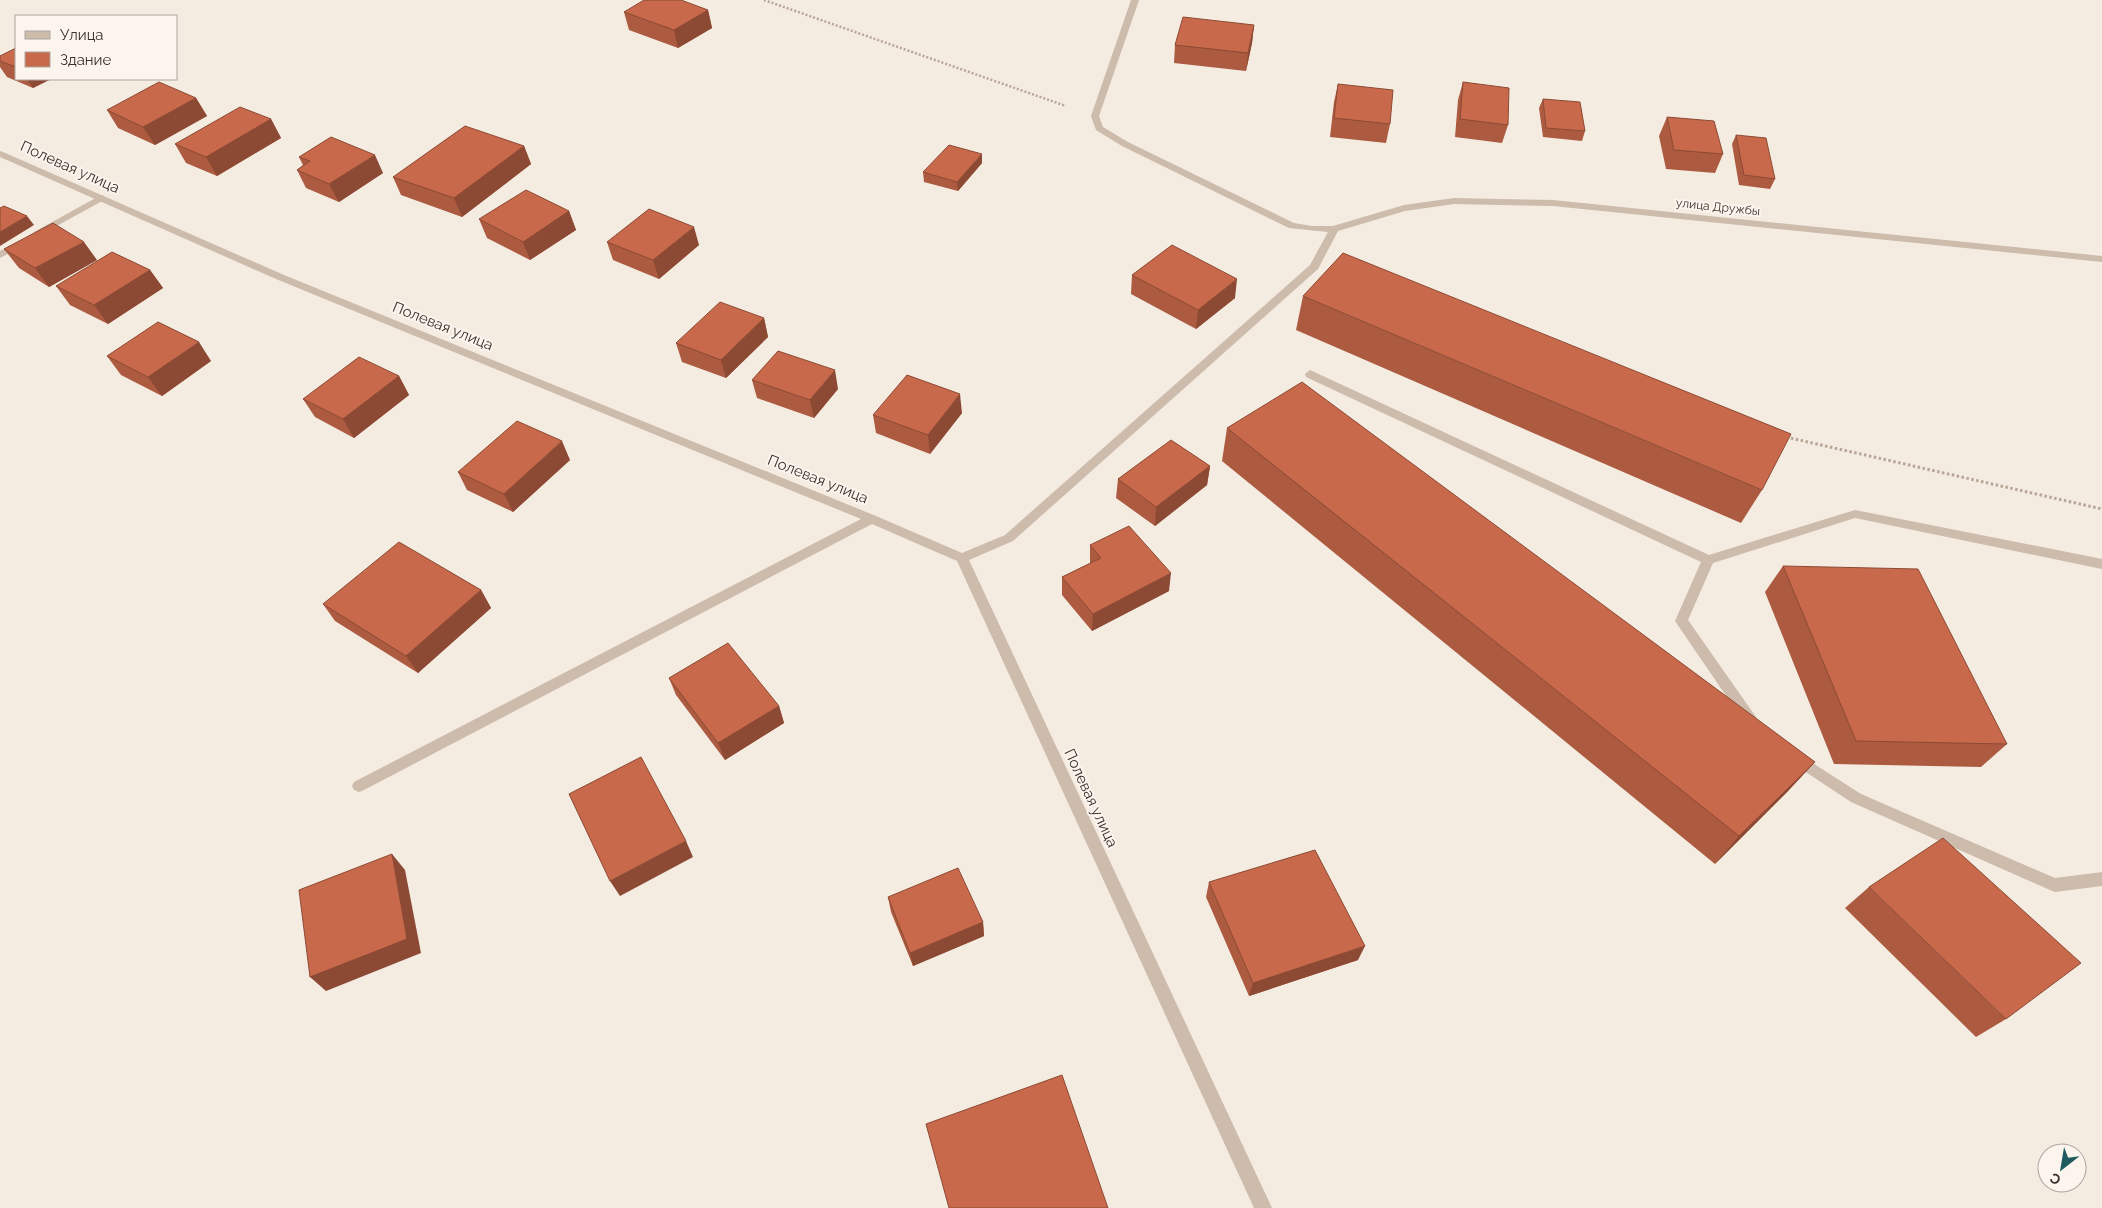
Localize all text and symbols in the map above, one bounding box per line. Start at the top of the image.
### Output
legend [15,15,178,80]
text: Улица [60,26,104,44]
text: Здание [60,51,112,69]
street label: Полевая улица [18,137,122,197]
street label: улица Дружбы [1675,196,1761,218]
street label: Полевая улица [390,298,496,354]
street label: Полевая улица [765,451,871,507]
street label: Полевая улица [1060,746,1122,850]
north arrow [2037,1143,2087,1193]
text: С [2047,1170,2064,1188]

